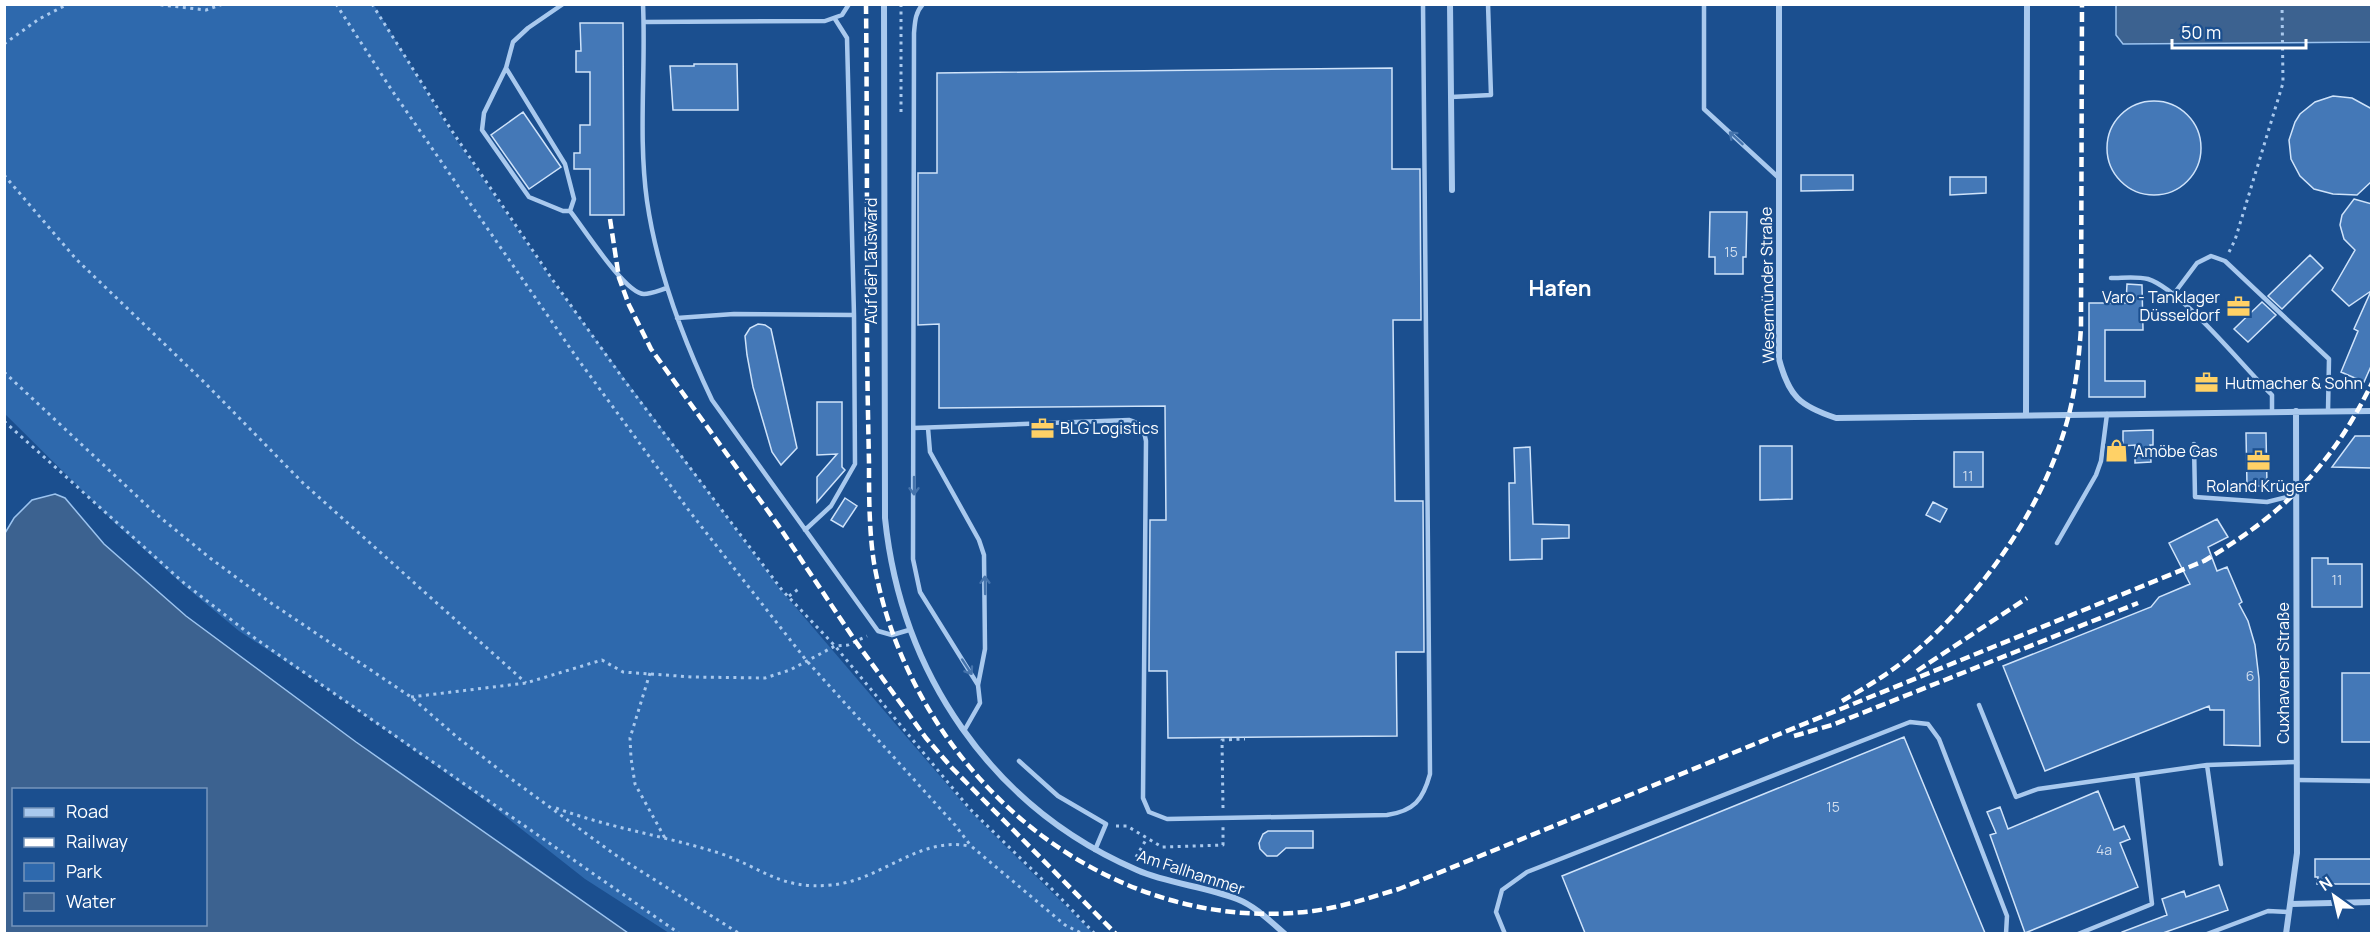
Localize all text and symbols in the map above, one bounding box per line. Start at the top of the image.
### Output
scale bar [2172,12,2306,50]
text: 50 m [2181,20,2221,44]
one-way arrow [1729,131,1744,145]
street label: Auf der Lausward [860,198,882,324]
street label: Wesermünder Straße [1755,206,1779,364]
house number: 15 [1724,242,1738,261]
district label: Hafen [1528,273,1592,303]
place label: Varo - Tanklager Düsseldorf [2102,286,2220,326]
office icon: Varo - Tanklager Düsseldorf [2225,293,2251,319]
office icon: Hutmacher & Sohn [2194,370,2220,396]
place label: Hutmacher & Sohn [2225,372,2363,394]
office icon: BLG Logistics [1029,415,1055,441]
place label: BLG Logistics [1060,417,1159,439]
shop icon: Amöbe Gas [2103,438,2129,464]
place label: Amöbe Gas [2134,440,2218,462]
office icon: Roland Krüger [2245,448,2271,474]
house number: 11 [1963,466,1973,485]
place label: Roland Krüger [2206,475,2310,497]
one-way arrow [908,476,919,496]
house number: 11 [2332,570,2342,589]
one-way arrow [979,575,991,595]
street label: Cuxhavener Straße [2272,602,2294,744]
one-way arrow [962,658,974,675]
house number: 6 [2246,666,2254,685]
legend [12,788,207,926]
house number: 15 [1826,797,1840,816]
text: Road [66,799,109,823]
text: Railway [66,829,128,853]
house number: 4a [2096,840,2112,859]
street label: Am Fallhammer [1135,844,1248,900]
text: Park [66,859,103,883]
north arrow [2304,866,2364,926]
text: N [2315,871,2337,896]
text: Water [66,889,116,913]

